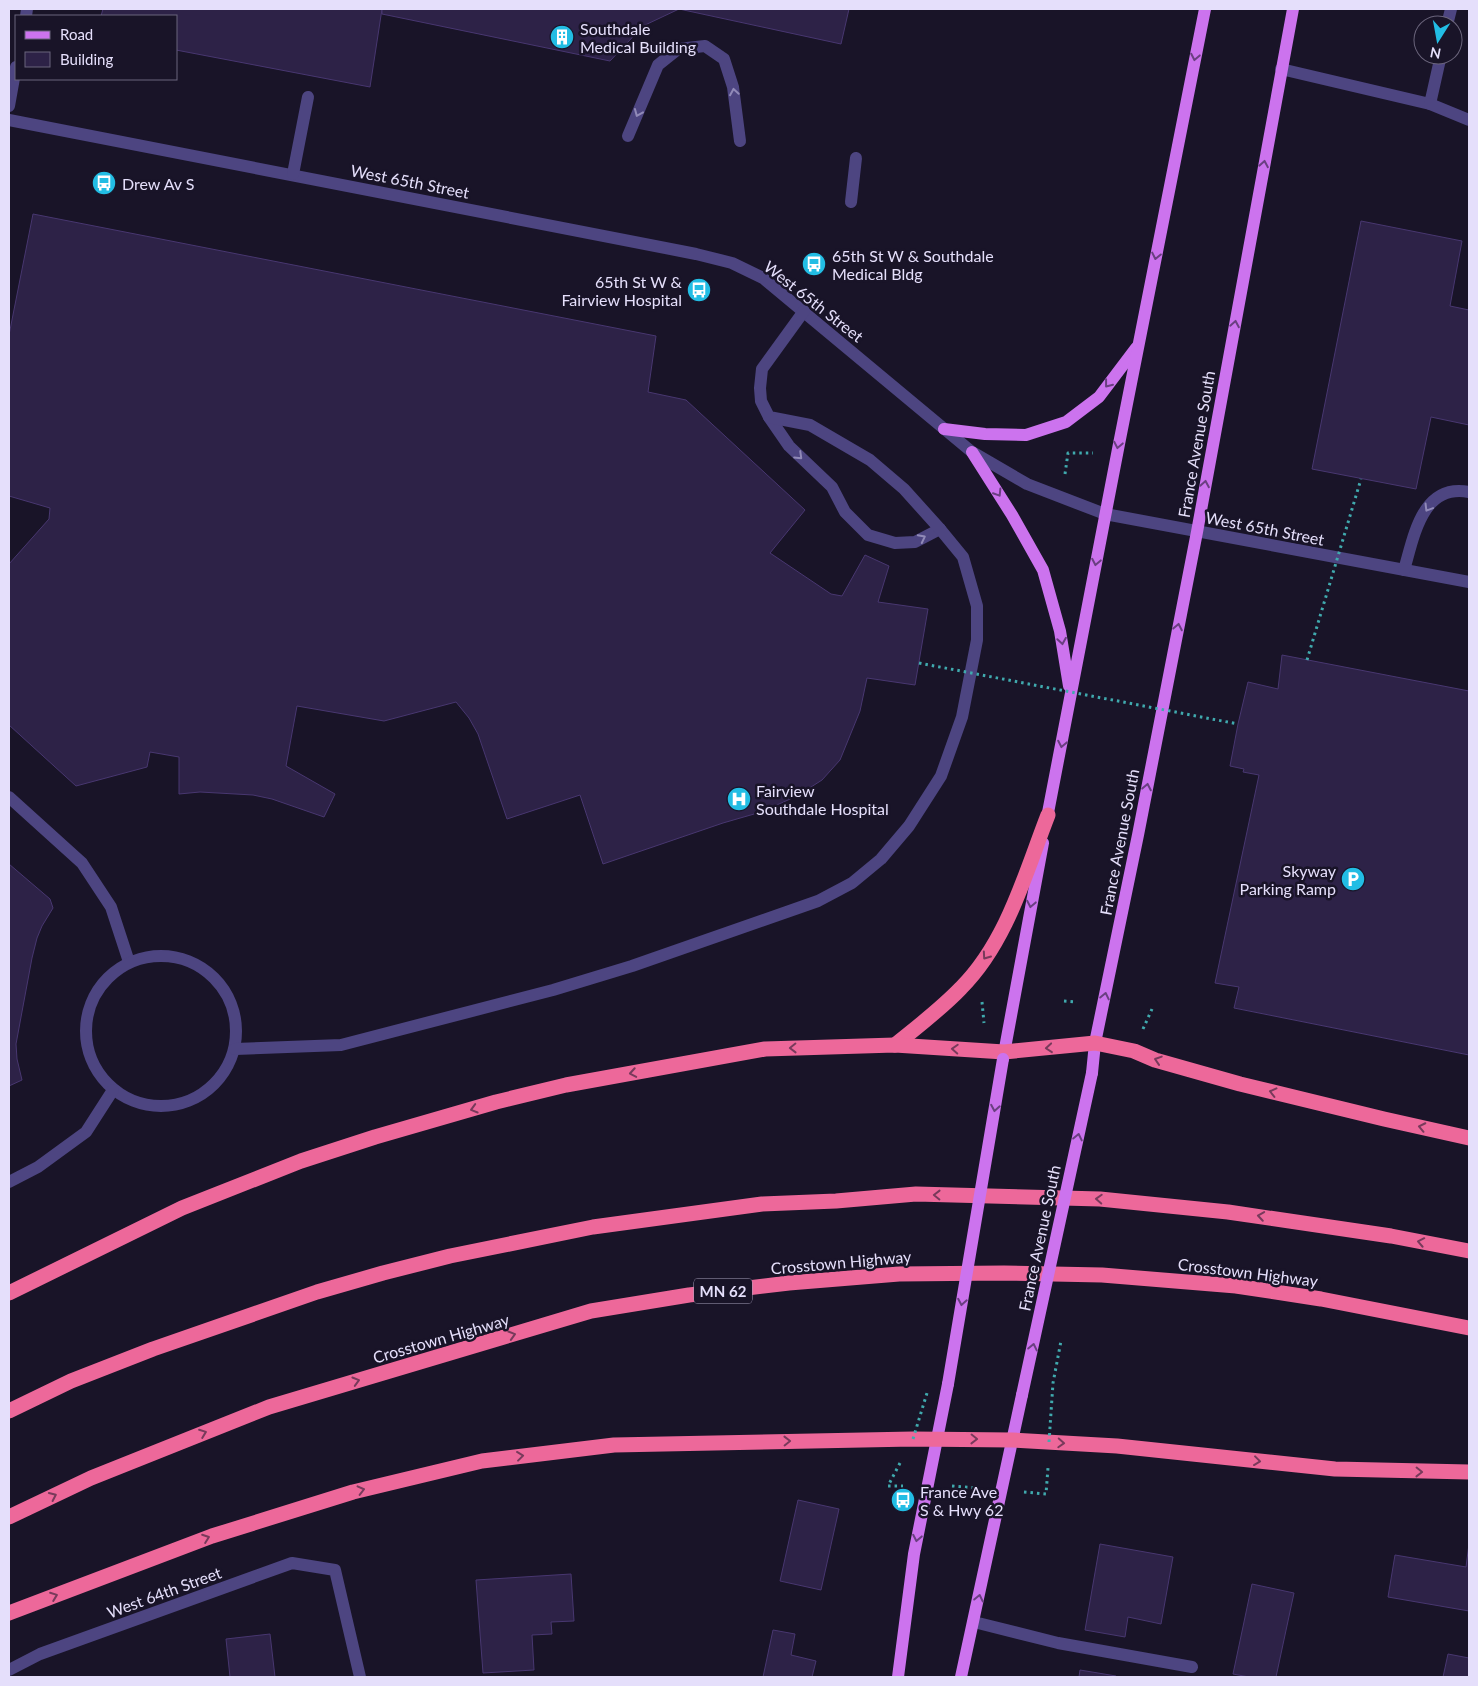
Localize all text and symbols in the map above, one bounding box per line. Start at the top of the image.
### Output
legend [15,15,178,80]
north arrow [1413,15,1463,65]
place label: Southdale Medical Building [580,19,696,56]
building icon: Southdale Medical Building [549,24,575,50]
text: Road [60,25,93,43]
text: N [1429,44,1442,63]
text: Building [60,50,113,68]
one-way arrow [1191,52,1201,61]
one-way arrow [729,88,739,97]
one-way arrow [633,108,644,117]
one-way arrow [1258,159,1268,168]
street label: West 65th Street [349,160,471,202]
bus stop icon: Drew Av S [91,170,117,196]
place label: Drew Av S [122,174,195,193]
place label: 65th St W & Southdale Medical Bldg [832,246,994,283]
bus stop icon: 65th St W & Southdale Medical Bldg [801,251,827,277]
one-way arrow [1152,252,1162,261]
street label: West 65th Street [761,256,867,346]
place label: 65th St W & Fairview Hospital [561,272,683,309]
bus stop icon: 65th St W & Fairview Hospital [686,277,712,303]
one-way arrow [1229,319,1239,328]
street label: France Avenue South [1174,369,1218,519]
one-way arrow [1105,379,1114,388]
one-way arrow [1114,441,1124,450]
one-way arrow [794,450,803,459]
one-way arrow [1200,479,1210,488]
one-way arrow [992,487,1001,497]
one-way arrow [1424,503,1434,512]
street label: West 65th Street [1204,507,1326,549]
one-way arrow [917,534,926,544]
one-way arrow [1091,557,1102,566]
one-way arrow [1172,623,1183,632]
one-way arrow [1056,636,1066,645]
one-way arrow [1057,740,1067,748]
street label: France Avenue South [1095,767,1143,917]
place label: Fairview Southdale Hospital [756,781,889,818]
one-way arrow [1141,782,1152,791]
hospital icon: Fairview Southdale Hospital [726,786,752,812]
place label: Skyway Parking Ramp [1240,861,1337,898]
parking icon: Skyway Parking Ramp [1340,866,1366,892]
one-way arrow [1027,899,1037,908]
one-way arrow [983,950,992,960]
one-way arrow [1099,991,1109,1000]
one-way arrow [1045,1042,1053,1053]
one-way arrow [789,1043,796,1053]
one-way arrow [951,1043,959,1054]
one-way arrow [1154,1056,1162,1066]
one-way arrow [628,1067,637,1078]
one-way arrow [1269,1087,1278,1098]
one-way arrow [471,1103,479,1113]
one-way arrow [991,1103,1001,1112]
one-way arrow [1417,1122,1426,1133]
one-way arrow [1072,1133,1083,1142]
street label: France Avenue South [1014,1163,1064,1313]
one-way arrow [933,1190,940,1200]
one-way arrow [1095,1194,1103,1205]
one-way arrow [1257,1212,1265,1222]
one-way arrow [1417,1237,1426,1247]
street label: Crosstown Highway [770,1246,913,1278]
street label: Crosstown Highway [1177,1254,1320,1290]
road number: MN 62 [694,1278,752,1304]
one-way arrow [957,1298,967,1307]
street label: Crosstown Highway [371,1309,512,1367]
one-way arrow [508,1331,516,1341]
one-way arrow [1027,1343,1037,1352]
one-way arrow [352,1376,361,1387]
one-way arrow [198,1429,207,1439]
one-way arrow [970,1434,978,1444]
one-way arrow [783,1436,791,1446]
one-way arrow [1057,1437,1065,1448]
one-way arrow [517,1451,525,1462]
one-way arrow [1252,1455,1261,1465]
one-way arrow [1415,1466,1423,1477]
place label: France Ave S & Hwy 62 [920,1482,1003,1519]
one-way arrow [357,1485,366,1496]
bus stop icon: France Ave S & Hwy 62 [890,1487,916,1513]
one-way arrow [48,1491,57,1502]
one-way arrow [912,1533,922,1542]
one-way arrow [202,1534,210,1544]
street label: West 64th Street [104,1562,224,1622]
one-way arrow [50,1592,58,1602]
one-way arrow [973,1593,984,1602]

